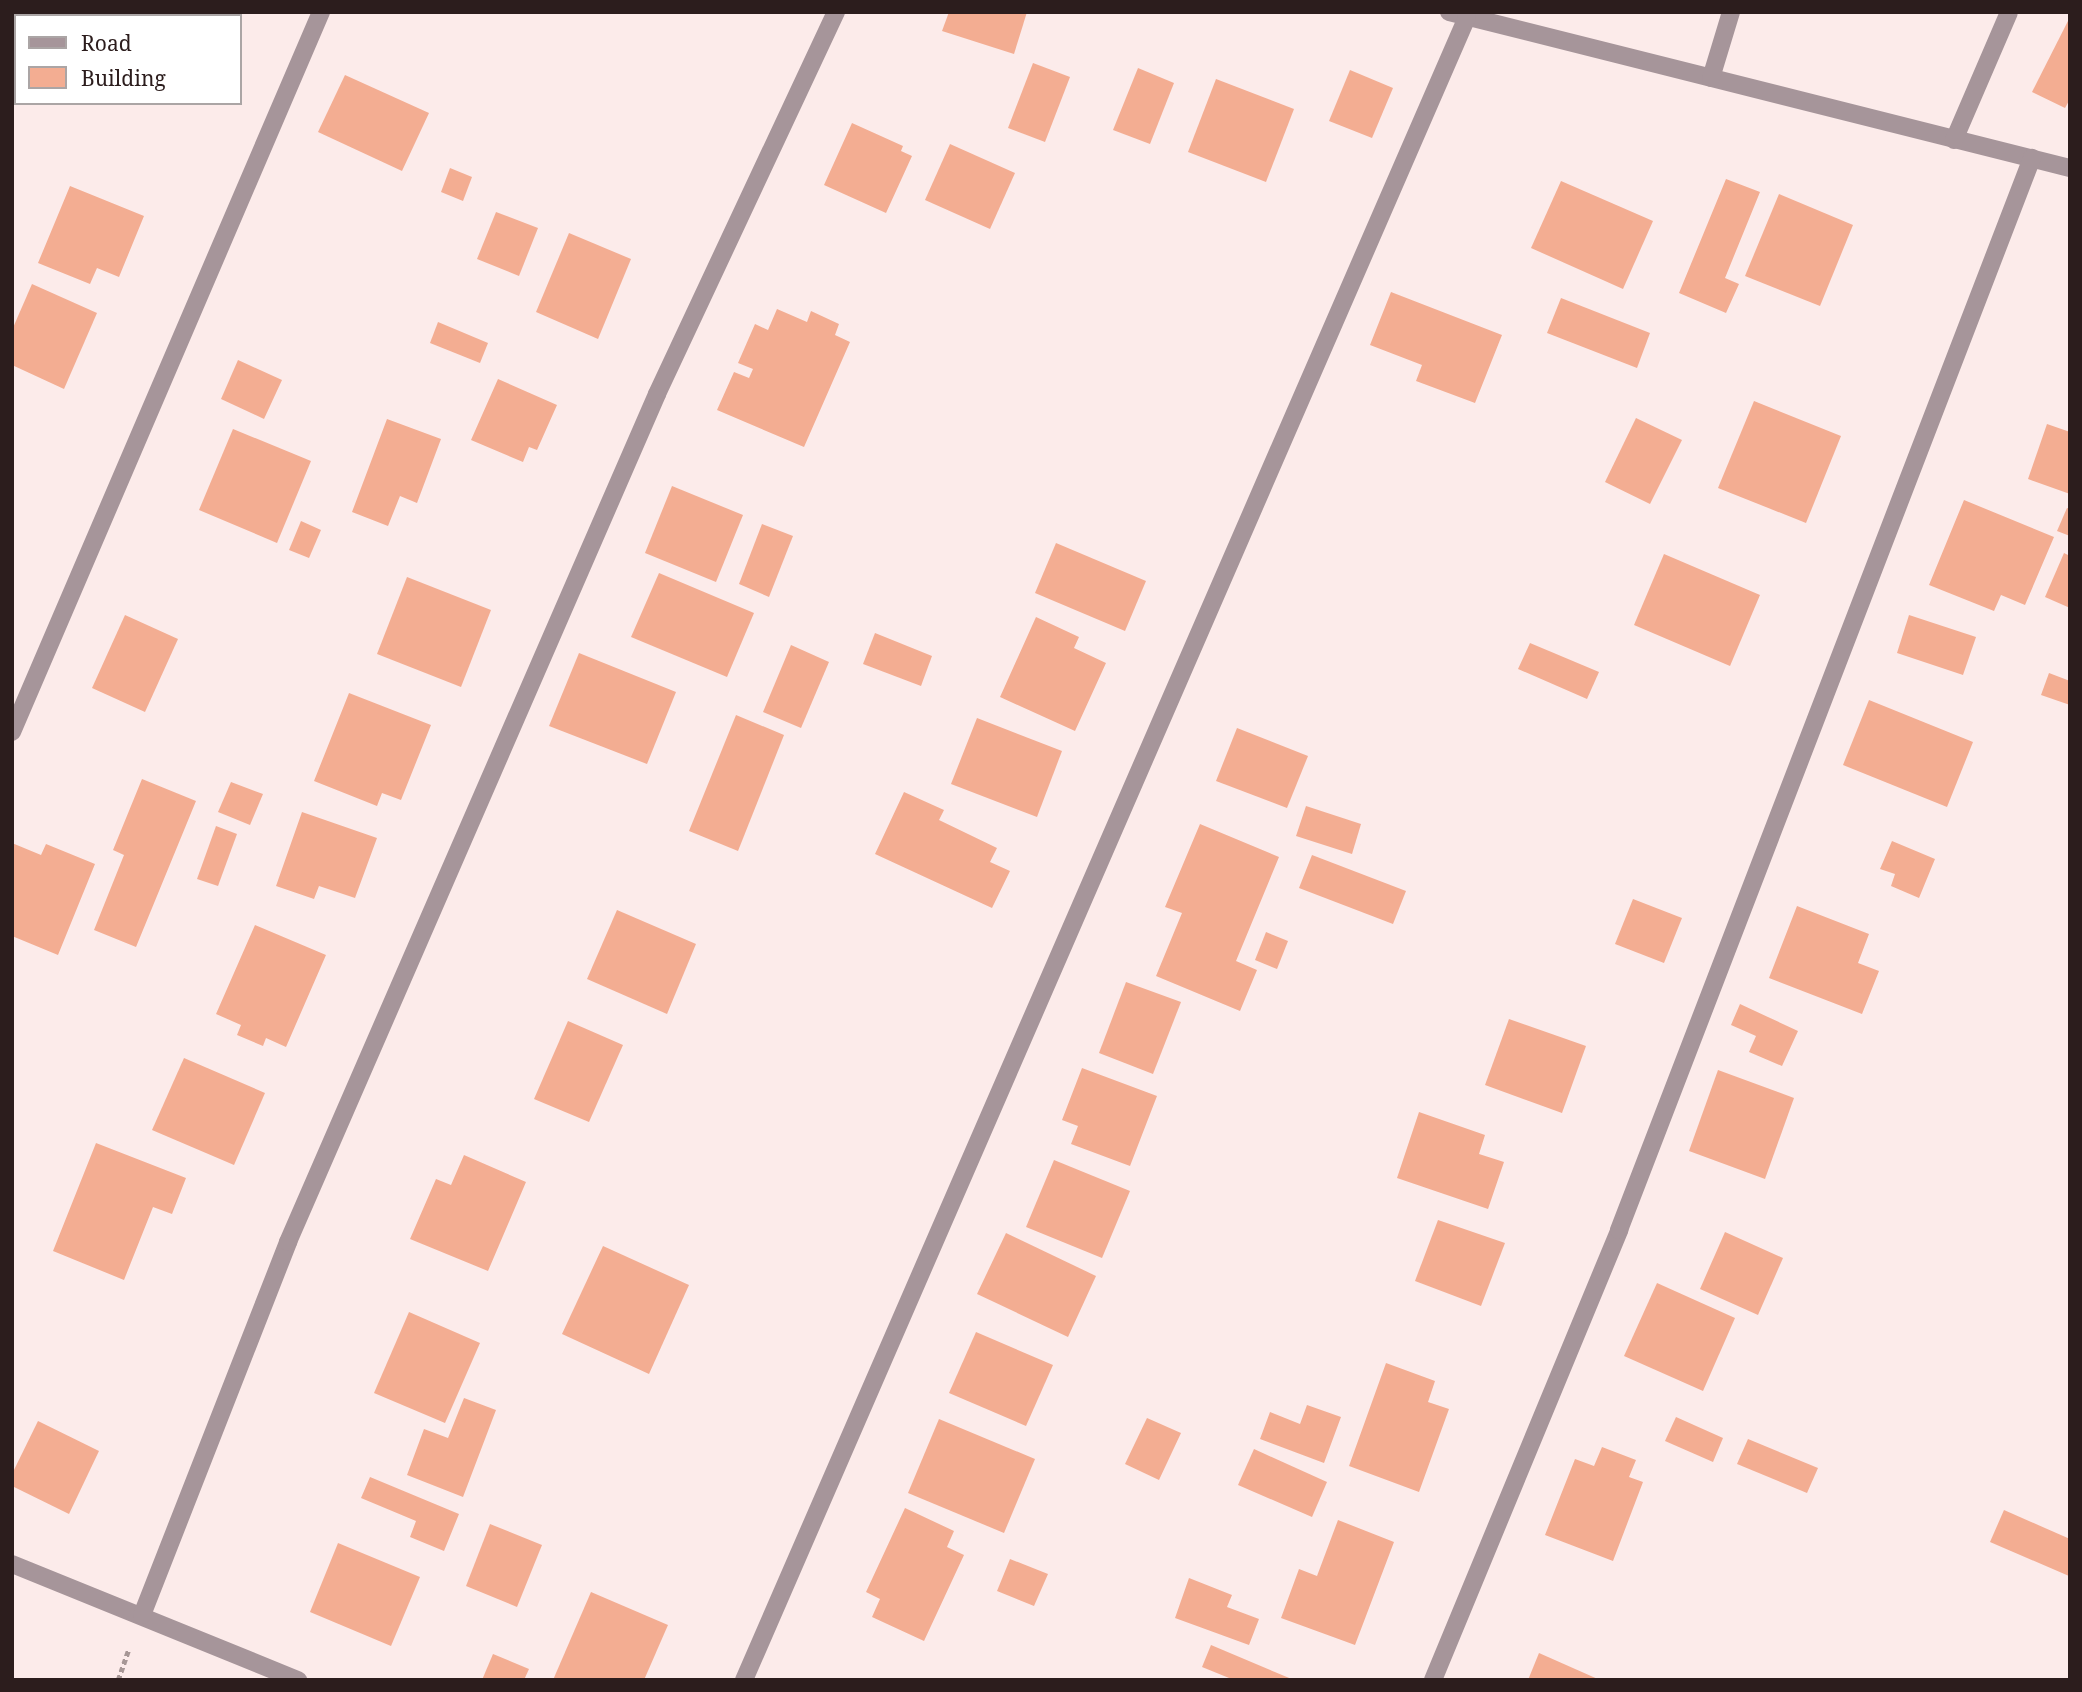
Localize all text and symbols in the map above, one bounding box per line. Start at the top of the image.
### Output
legend [14,14,242,105]
text: Road [81,29,132,57]
text: Building [81,64,166,92]

